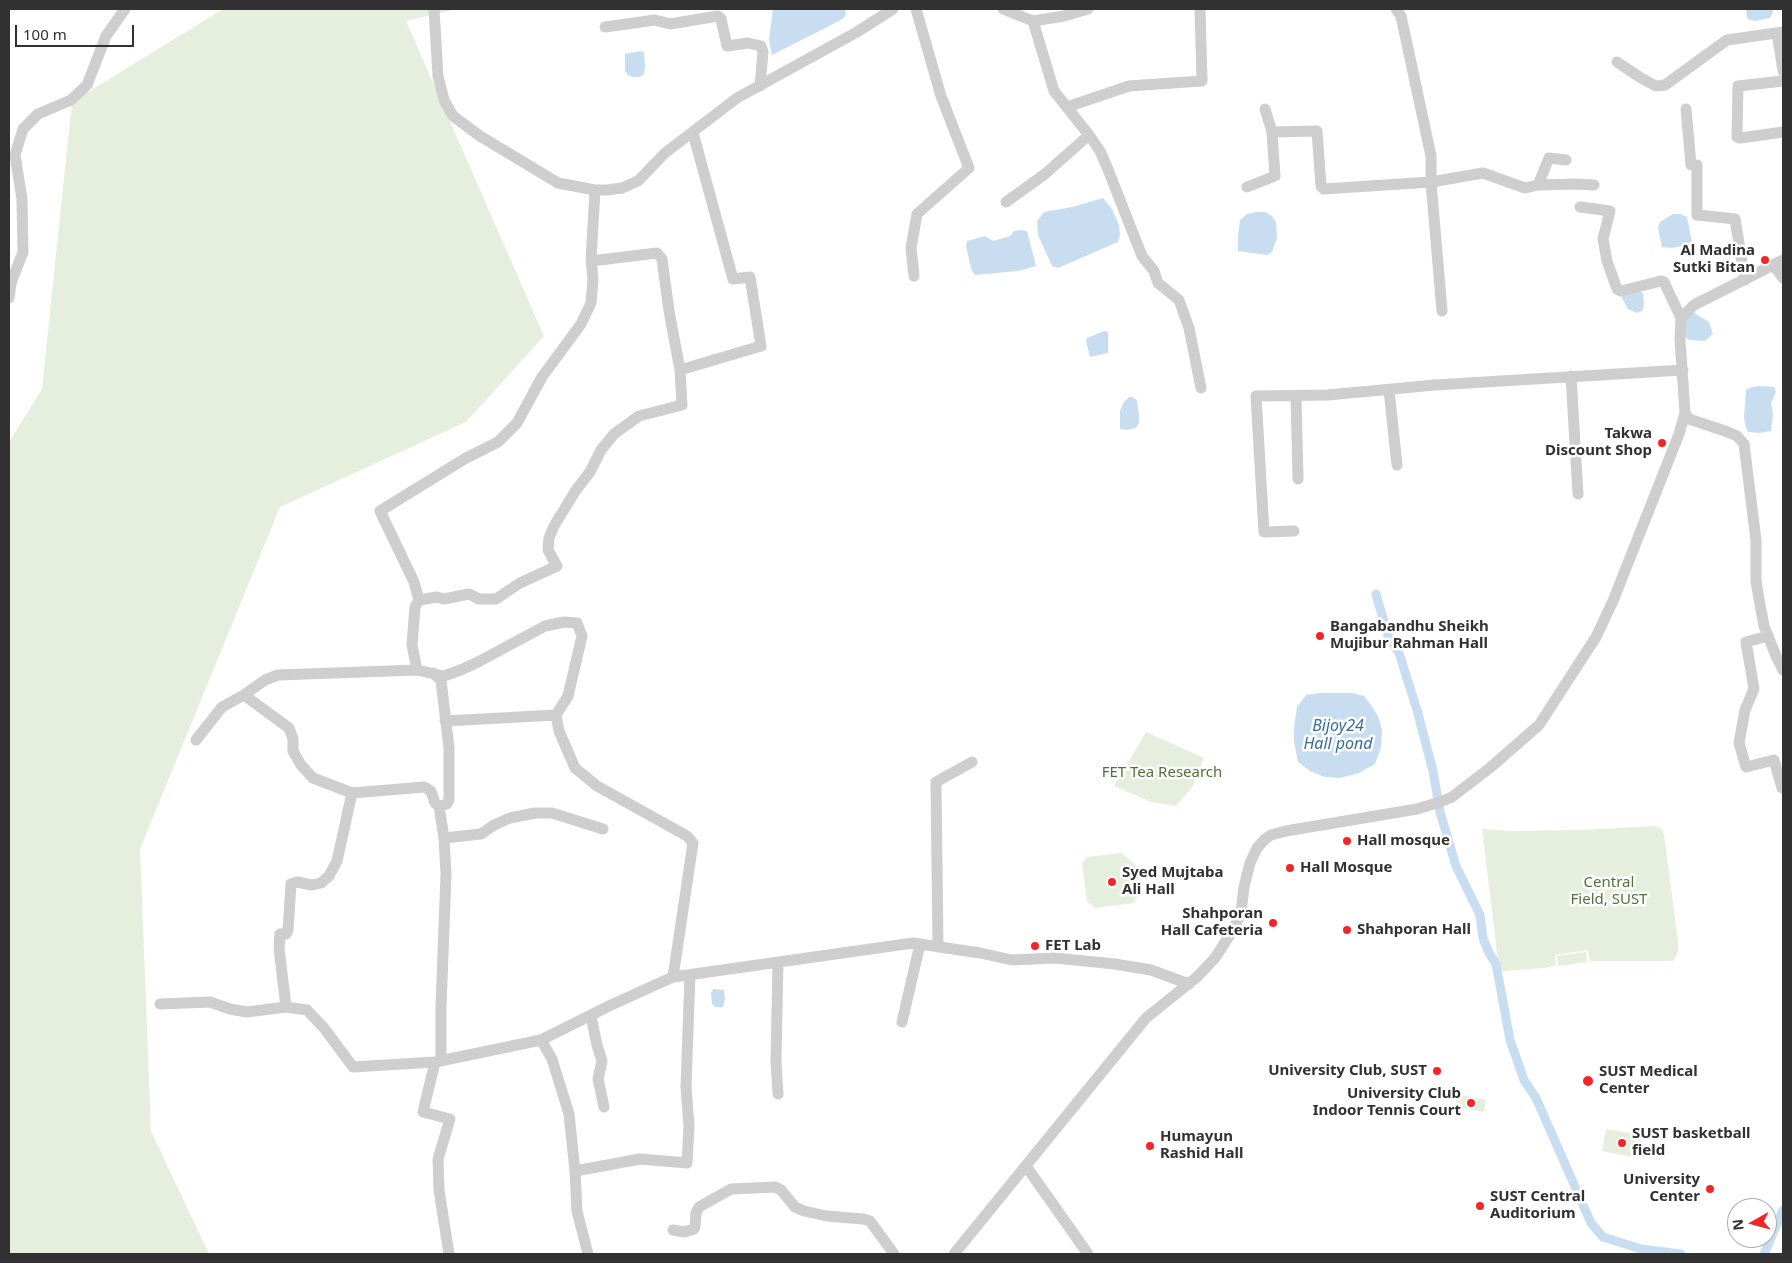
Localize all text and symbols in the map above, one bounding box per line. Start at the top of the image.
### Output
scale bar [18,15,136,47]
text: 100 m [23,24,67,44]
place label: Al Madina Sutki Bitan [1673,242,1755,277]
marker: Al Madina Sutki Bitan [1759,254,1771,266]
place label: Takwa Discount Shop [1545,425,1652,460]
marker: Takwa Discount Shop [1656,437,1668,449]
place label: Bangabandhu Sheikh Mujibur Rahman Hall [1330,618,1489,653]
marker: Bangabandhu Sheikh Mujibur Rahman Hall [1314,630,1326,642]
water label: Bijoy24 Hall pond [1303,716,1373,754]
park label: FET Tea Research [1102,764,1222,782]
place label: Hall mosque [1357,832,1450,850]
marker: Hall mosque [1341,835,1353,847]
place label: Hall Mosque [1300,859,1393,877]
marker: Hall Mosque [1284,862,1296,874]
place label: Syed Mujtaba Ali Hall [1122,864,1223,899]
park label: Central Field, SUST [1571,874,1647,909]
marker: Syed Mujtaba Ali Hall [1106,876,1118,888]
place label: Shahporan Hall Cafeteria [1161,905,1263,940]
marker: Shahporan Hall Cafeteria [1267,917,1279,929]
place label: Shahporan Hall [1357,921,1471,939]
marker: Shahporan Hall [1341,924,1353,936]
place label: FET Lab [1045,937,1101,955]
marker: FET Lab [1029,940,1041,952]
place label: University Club, SUST [1268,1062,1427,1080]
place label: SUST Medical Center [1599,1063,1698,1098]
marker: University Club, SUST [1431,1065,1443,1077]
marker: SUST Medical Center [1581,1074,1595,1088]
place label: University Club Indoor Tennis Court [1313,1085,1461,1120]
marker: University Club Indoor Tennis Court [1465,1097,1477,1109]
place label: SUST basketball field [1632,1125,1751,1160]
place label: Humayun Rashid Hall [1160,1128,1243,1163]
marker: SUST basketball field [1616,1137,1628,1149]
marker: Humayun Rashid Hall [1144,1140,1156,1152]
place label: University Center [1623,1171,1700,1206]
marker: University Center [1704,1183,1716,1195]
place label: SUST Central Auditorium [1490,1188,1585,1223]
north arrow [1727,1198,1777,1248]
marker: SUST Central Auditorium [1474,1200,1486,1212]
text: N [1727,1218,1748,1232]

